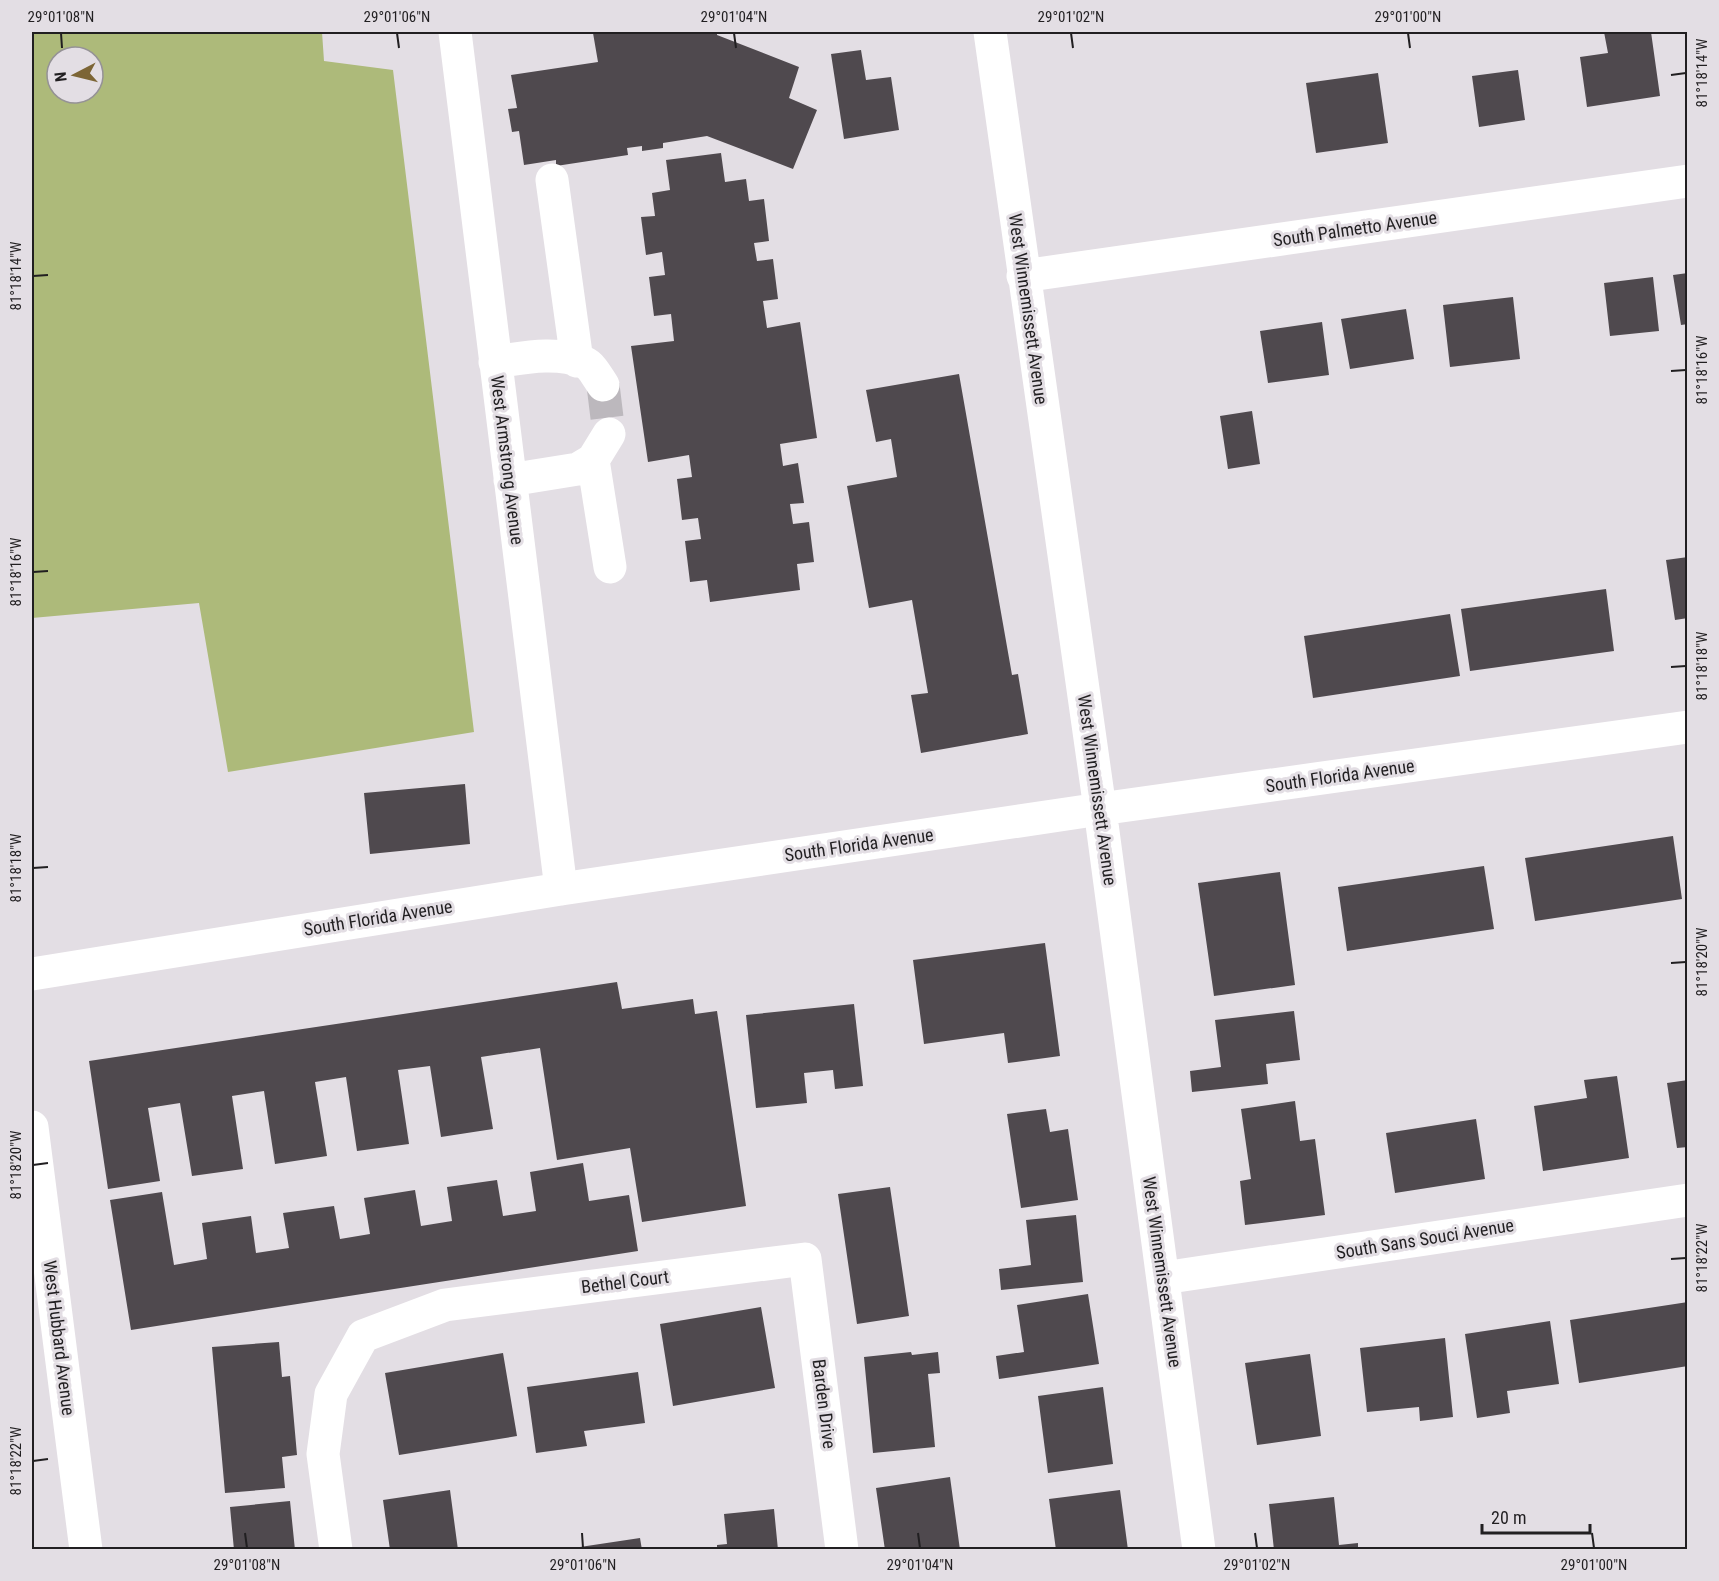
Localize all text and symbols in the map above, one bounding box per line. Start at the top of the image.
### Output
text: 29°01'08"N [28,8,94,26]
text: 29°01'06"N [364,8,430,26]
text: 29°01'04"N [701,8,767,26]
text: 29°01'02"N [1038,8,1104,26]
text: 29°01'00"N [1375,8,1441,26]
text: 81°18'14"W [1693,38,1711,107]
north arrow [45,45,105,105]
text: N [51,71,71,83]
street label: South Palmetto Avenue [1272,207,1438,250]
street label: West Winnemissett Avenue [1005,212,1052,406]
text: 81°18'14"W [7,241,25,310]
text: 81°18'16"W [1693,335,1711,404]
street label: West Armstrong Avenue [487,374,528,546]
text: 81°18'16"W [7,537,25,606]
text: 81°18'18"W [1693,631,1711,700]
street label: West Winnemissett Avenue [1074,693,1121,887]
street label: South Florida Avenue [1264,755,1416,796]
street label: South Florida Avenue [783,824,935,865]
text: 81°18'18"W [7,833,25,902]
street label: South Florida Avenue [302,895,454,940]
text: 81°18'20"W [1693,927,1711,996]
text: 81°18'20"W [7,1130,25,1199]
street label: West Winnemissett Avenue [1139,1175,1186,1369]
street label: South Sans Souci Avenue [1335,1214,1515,1263]
text: 81°18'22"W [1693,1223,1711,1292]
street label: West Hubbard Avenue [40,1259,79,1417]
street label: Bethel Court [580,1266,670,1297]
street label: Barden Drive [809,1358,840,1450]
text: 81°18'22"W [7,1426,25,1495]
scale bar [1482,1497,1590,1535]
text: 20 m [1491,1507,1526,1528]
text: 29°01'08"N [214,1556,280,1574]
text: 29°01'06"N [550,1556,616,1574]
text: 29°01'04"N [887,1556,953,1574]
text: 29°01'02"N [1224,1556,1290,1574]
text: 29°01'00"N [1561,1556,1627,1574]

